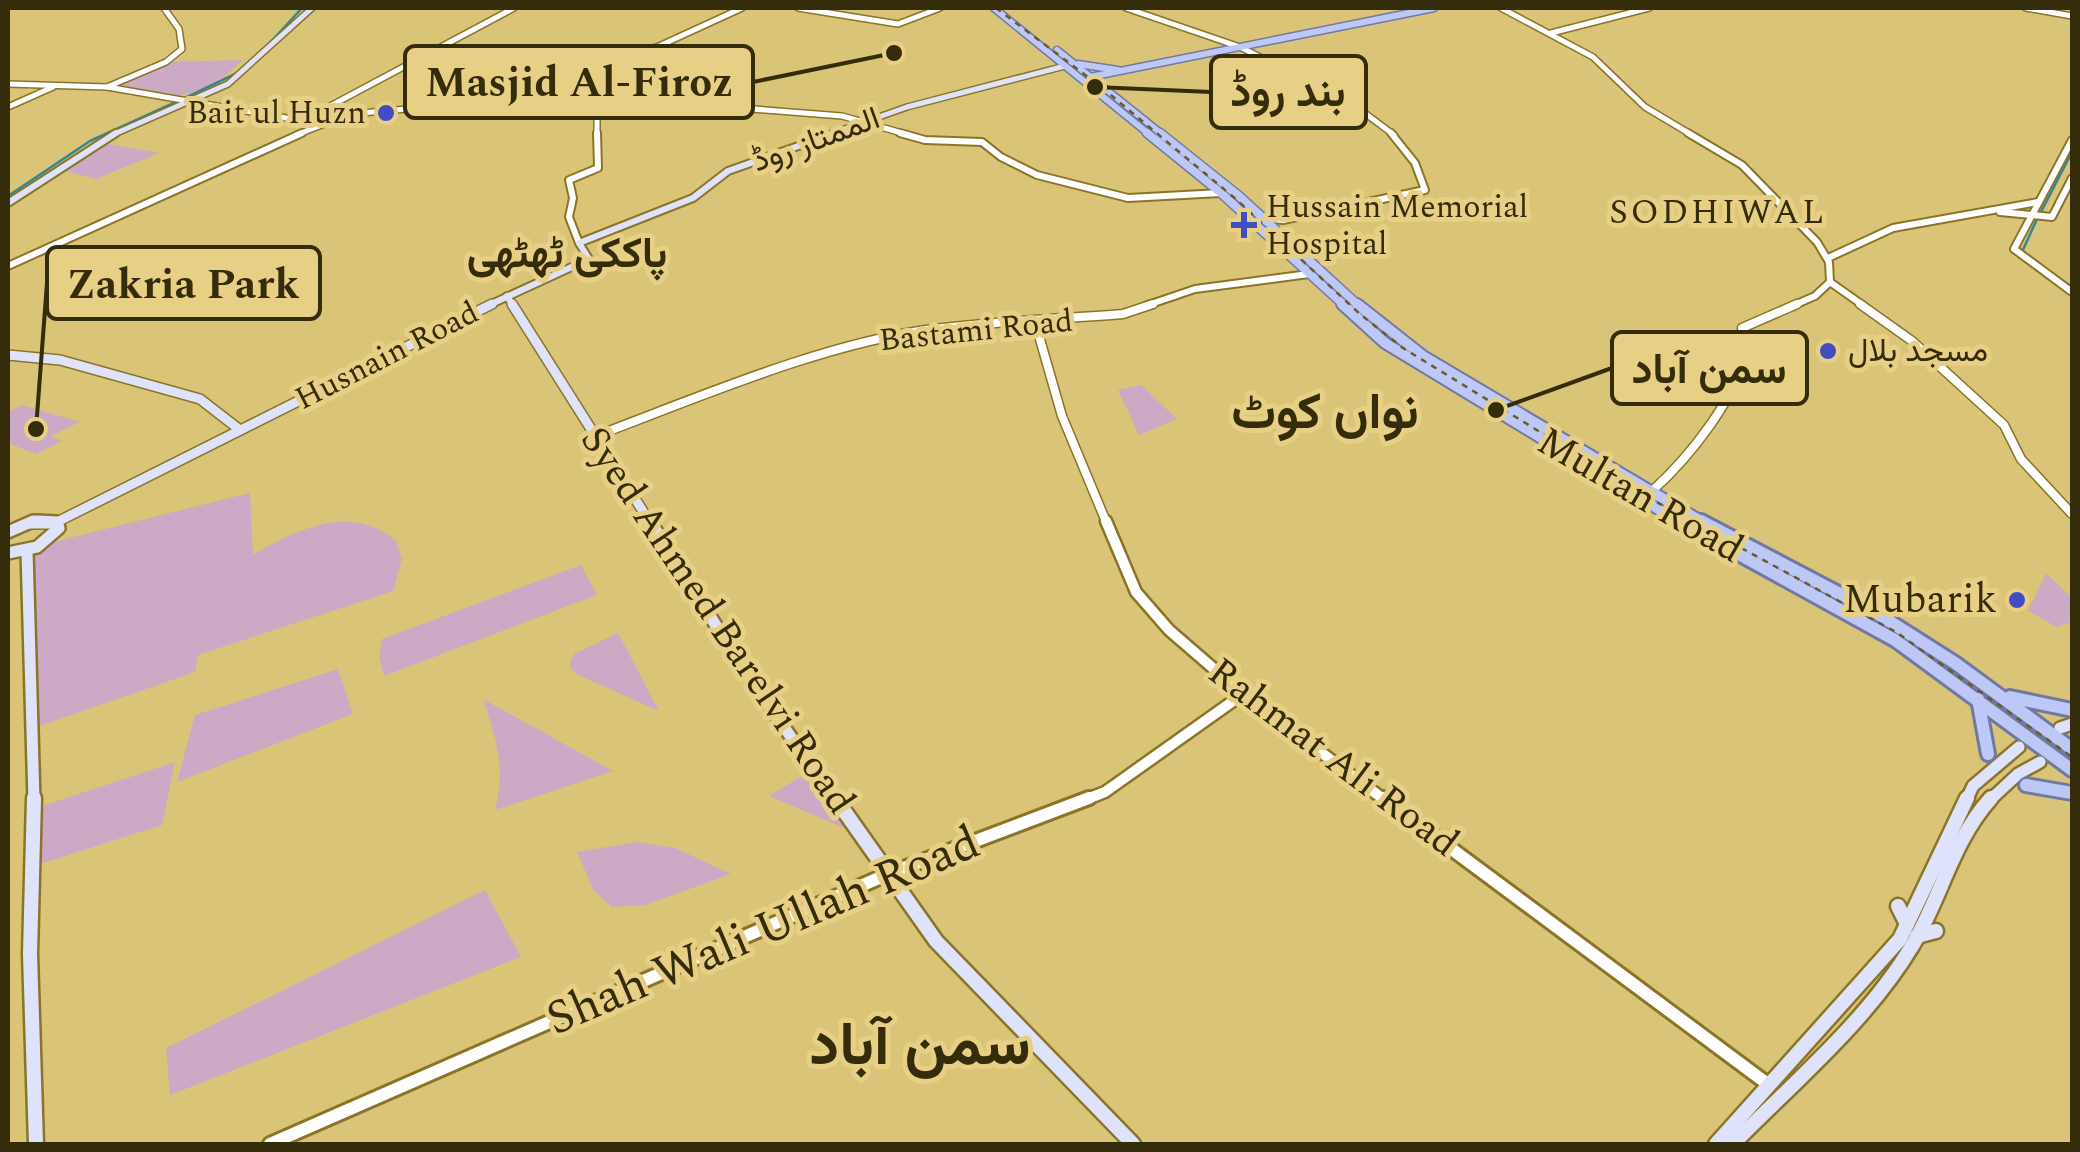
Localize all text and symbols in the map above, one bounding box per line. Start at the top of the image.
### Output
callout: Masjid Al-Firoz [405,46,753,118]
text: Masjid Al-Firoz [425,52,733,115]
callout: بند روڈ [1211,56,1366,128]
text: بند روڈ [1230,62,1346,125]
place label: Bait ul Huzn [187,89,366,138]
street label: الممتاز روڈ [745,94,887,186]
marker: Bait ul Huzn [375,102,397,124]
place label: Hussain Memorial Hospital [1266,183,1528,269]
district label: SODHIWAL [1609,186,1827,239]
marker: Hussain Memorial Hospital [1231,212,1257,238]
district label: پاککی ٹھٹھی [467,223,667,286]
callout: Zakria Park [47,247,320,319]
text: Zakria Park [66,254,300,317]
street label: Husnain Road [287,289,487,423]
street label: Bastami Road [877,296,1075,366]
place label: مسجد بلال [1848,327,1988,376]
callout: سمن آباد [1612,332,1807,404]
text: سمن آباد [1632,339,1786,402]
marker: مسجد بلال [1817,340,1839,362]
district label: نواں کوٹ [1231,375,1419,451]
street label: Multan Road [1525,412,1755,580]
street label: Syed Ahmed Barelvi Road [564,415,870,827]
place label: Mubarik [1843,570,1997,631]
marker: Mubarik [2006,589,2028,611]
street label: Rahmat Ali Road [1194,643,1472,873]
street label: Shah Wali Ullah Road [535,807,991,1055]
district label: سمن آباد [809,1000,1031,1092]

